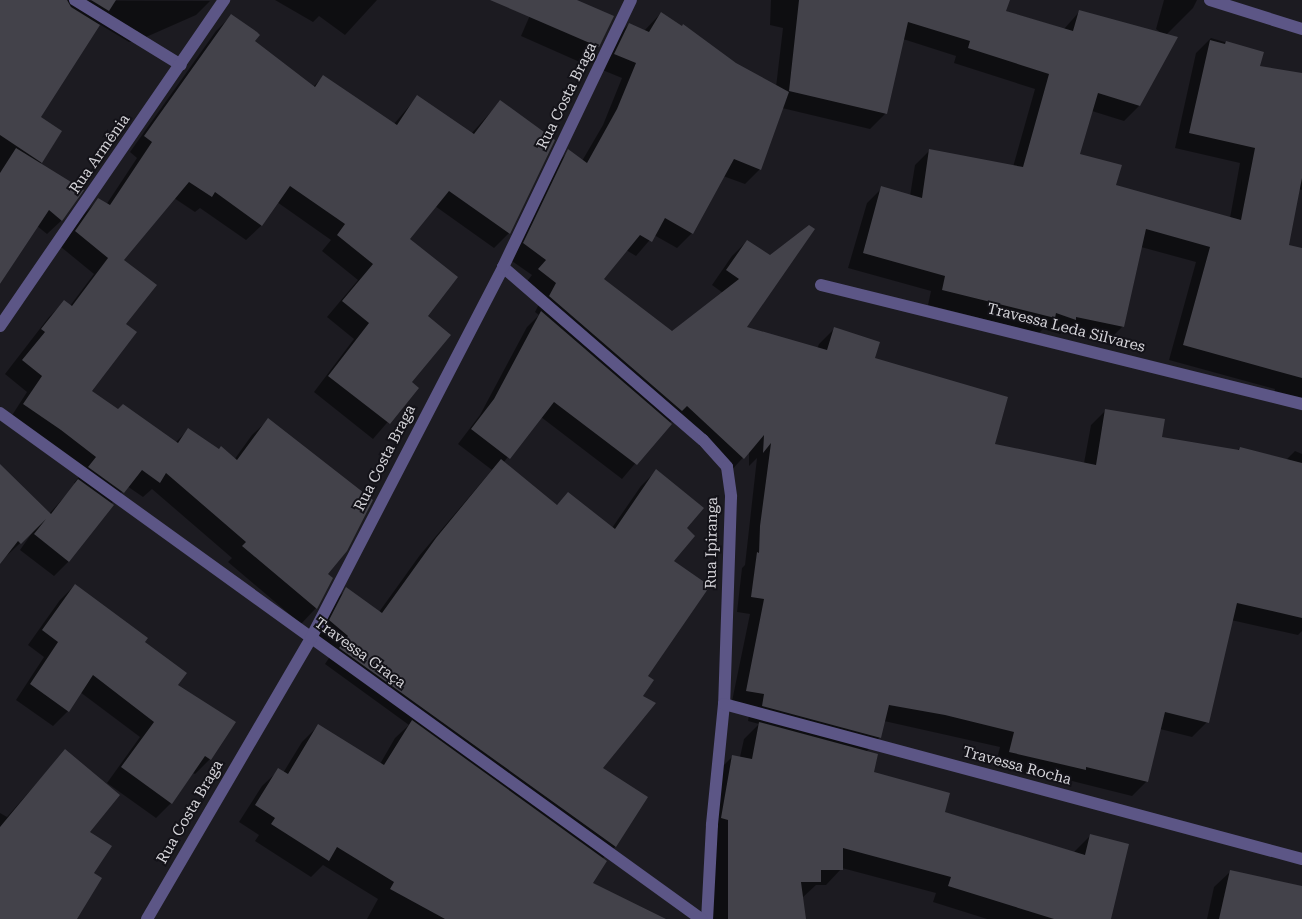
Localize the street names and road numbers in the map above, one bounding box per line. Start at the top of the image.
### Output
street label: Rua Costa Braga [533,40,601,152]
street label: Rua Armênia [66,111,134,197]
street label: Travessa Leda Silvares [985,300,1147,356]
street label: Rua Costa Braga [351,402,419,514]
street label: Rua Ipiranga [702,497,722,589]
street label: Travessa Graça [311,614,409,692]
street label: Travessa Rocha [961,743,1073,789]
street label: Rua Costa Braga [153,757,227,867]

